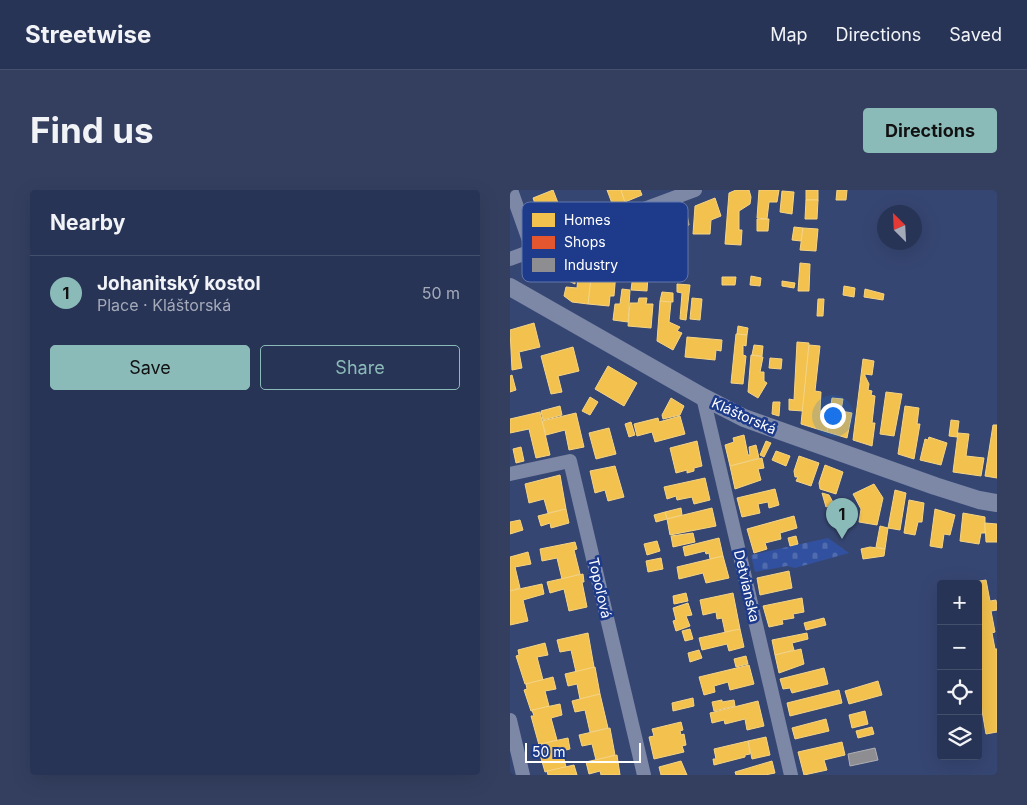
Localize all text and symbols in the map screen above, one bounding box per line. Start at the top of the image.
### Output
text: Streetwise [25,20,151,49]
text: Map [770,24,808,45]
text: Directions [836,24,921,45]
text: Saved [949,24,1002,45]
button: Directions [863,108,997,153]
text: Find us [30,109,154,151]
legend [522,202,688,282]
north arrow [877,205,922,250]
text: Nearby [50,210,125,235]
text: Homes [564,211,611,228]
text: Shops [564,233,606,250]
text: Industry [564,256,618,273]
text: Johanitský kostol [97,272,261,295]
text: 1 [63,283,69,303]
text: 50 m [422,283,460,303]
text: Place · Kláštorská [97,295,231,315]
button: Save [50,345,250,390]
button: Share [260,345,460,390]
street label: Kláštorská [709,394,779,437]
your location [820,403,846,429]
pin: 1 [826,498,858,539]
street label: Detvianska [731,548,764,624]
street label: Topoľová [585,556,616,620]
map controls [937,580,982,760]
button: + [937,580,982,625]
button: − [937,625,982,670]
button: locate [937,670,982,715]
button: layers [937,715,982,760]
scale bar [525,740,641,763]
text: 50 m [532,743,566,760]

